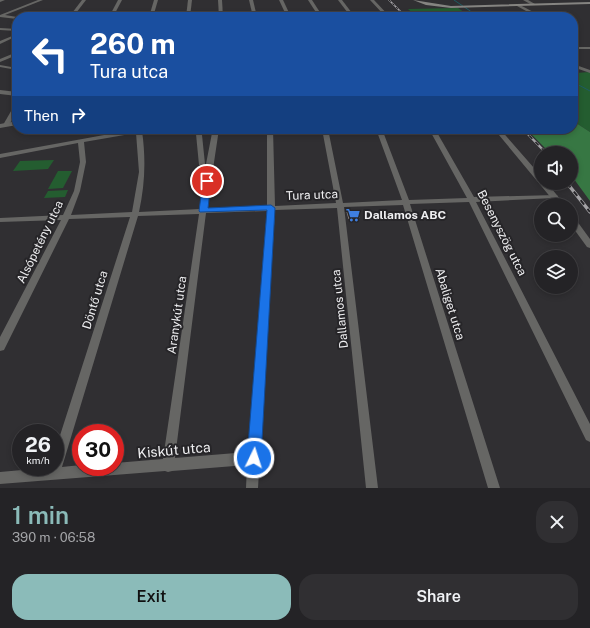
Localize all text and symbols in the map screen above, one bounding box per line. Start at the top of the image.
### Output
text: 260 m [90,27,176,60]
icon: left [24,28,76,80]
text: Tura utca [90,61,168,82]
icon: right [67,104,89,126]
text: Then [24,107,59,124]
map controls [534,146,578,294]
button: sound [534,146,578,190]
pin [190,164,224,198]
icon: arrive [196,170,218,192]
street label: Tura utca [286,187,338,203]
street label: Besenyszög utca [474,188,530,278]
street label: Alsópetény utca [14,198,66,286]
button: search [534,198,578,242]
supermarket icon: Dallamos ABC [345,207,361,223]
place label: Dallamos ABC [364,208,446,222]
button: layers [534,250,578,294]
street label: Abaliget utca [432,266,468,342]
street label: Döntő utca [79,269,111,331]
street label: Dallamos utca [329,269,351,349]
street label: Aranykút utca [165,275,189,355]
speed limit sign: 30 [72,424,124,476]
text: 26 [25,433,51,457]
position arrow [233,437,275,479]
street label: Kiskút utca [137,439,211,461]
text: km/h [26,454,50,466]
text: 1 min [12,501,69,529]
button: close [536,501,578,543]
text: 390 m · 06:58 [12,530,95,545]
button: Exit [12,574,291,620]
button: Share [299,574,578,620]

